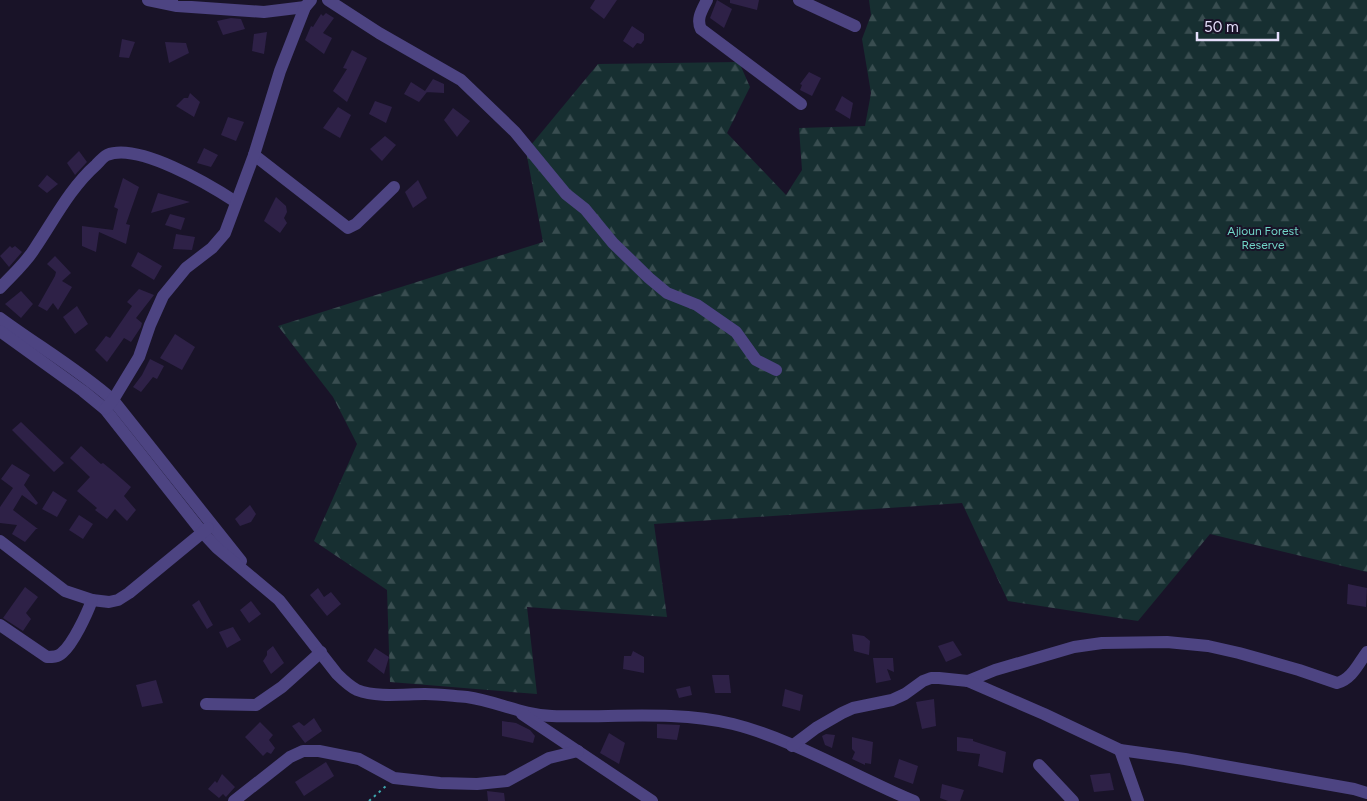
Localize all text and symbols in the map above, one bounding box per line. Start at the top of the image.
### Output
scale bar [1197,10,1278,42]
text: 50 m [1204,18,1239,36]
park label: Ajloun Forest Reserve [1227,224,1299,252]

